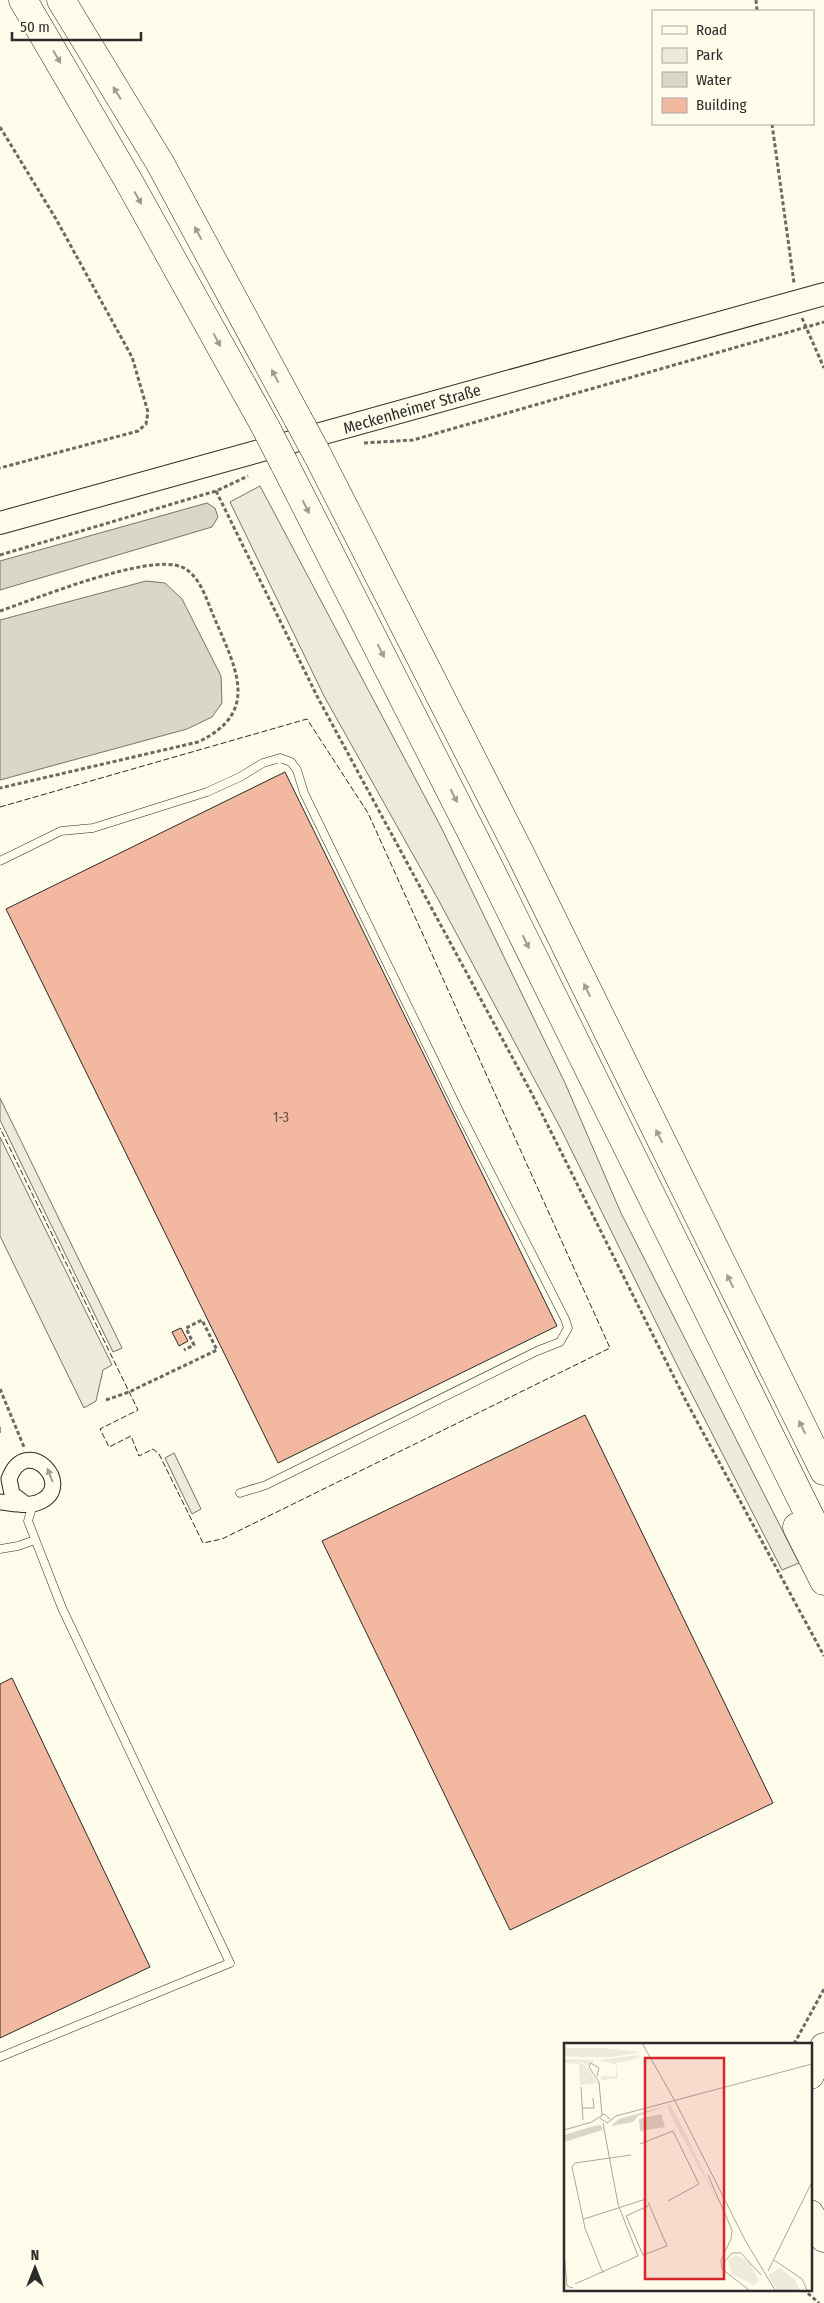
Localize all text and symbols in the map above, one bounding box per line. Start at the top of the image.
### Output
scale bar [12,10,141,42]
legend [652,10,814,125]
text: 50 m [20,18,50,36]
text: Road [696,21,727,39]
text: Park [696,46,723,64]
one-way arrow [53,50,62,63]
text: Water [696,71,732,89]
one-way arrow [112,86,121,99]
text: Building [696,96,747,114]
one-way arrow [134,190,142,205]
one-way arrow [194,226,202,240]
one-way arrow [213,333,222,346]
one-way arrow [271,369,279,384]
street label: Meckenheimer Straße [341,380,483,438]
one-way arrow [302,499,310,514]
one-way arrow [377,644,385,658]
one-way arrow [450,789,458,803]
one-way arrow [522,935,530,949]
one-way arrow [583,982,591,997]
house number: 1-3 [273,1109,289,1126]
one-way arrow [654,1128,663,1143]
one-way arrow [726,1274,734,1288]
one-way arrow [798,1420,806,1434]
one-way arrow [46,1467,54,1482]
inset map [564,2043,812,2290]
north arrow [10,2243,60,2293]
text: N [31,2247,39,2264]

